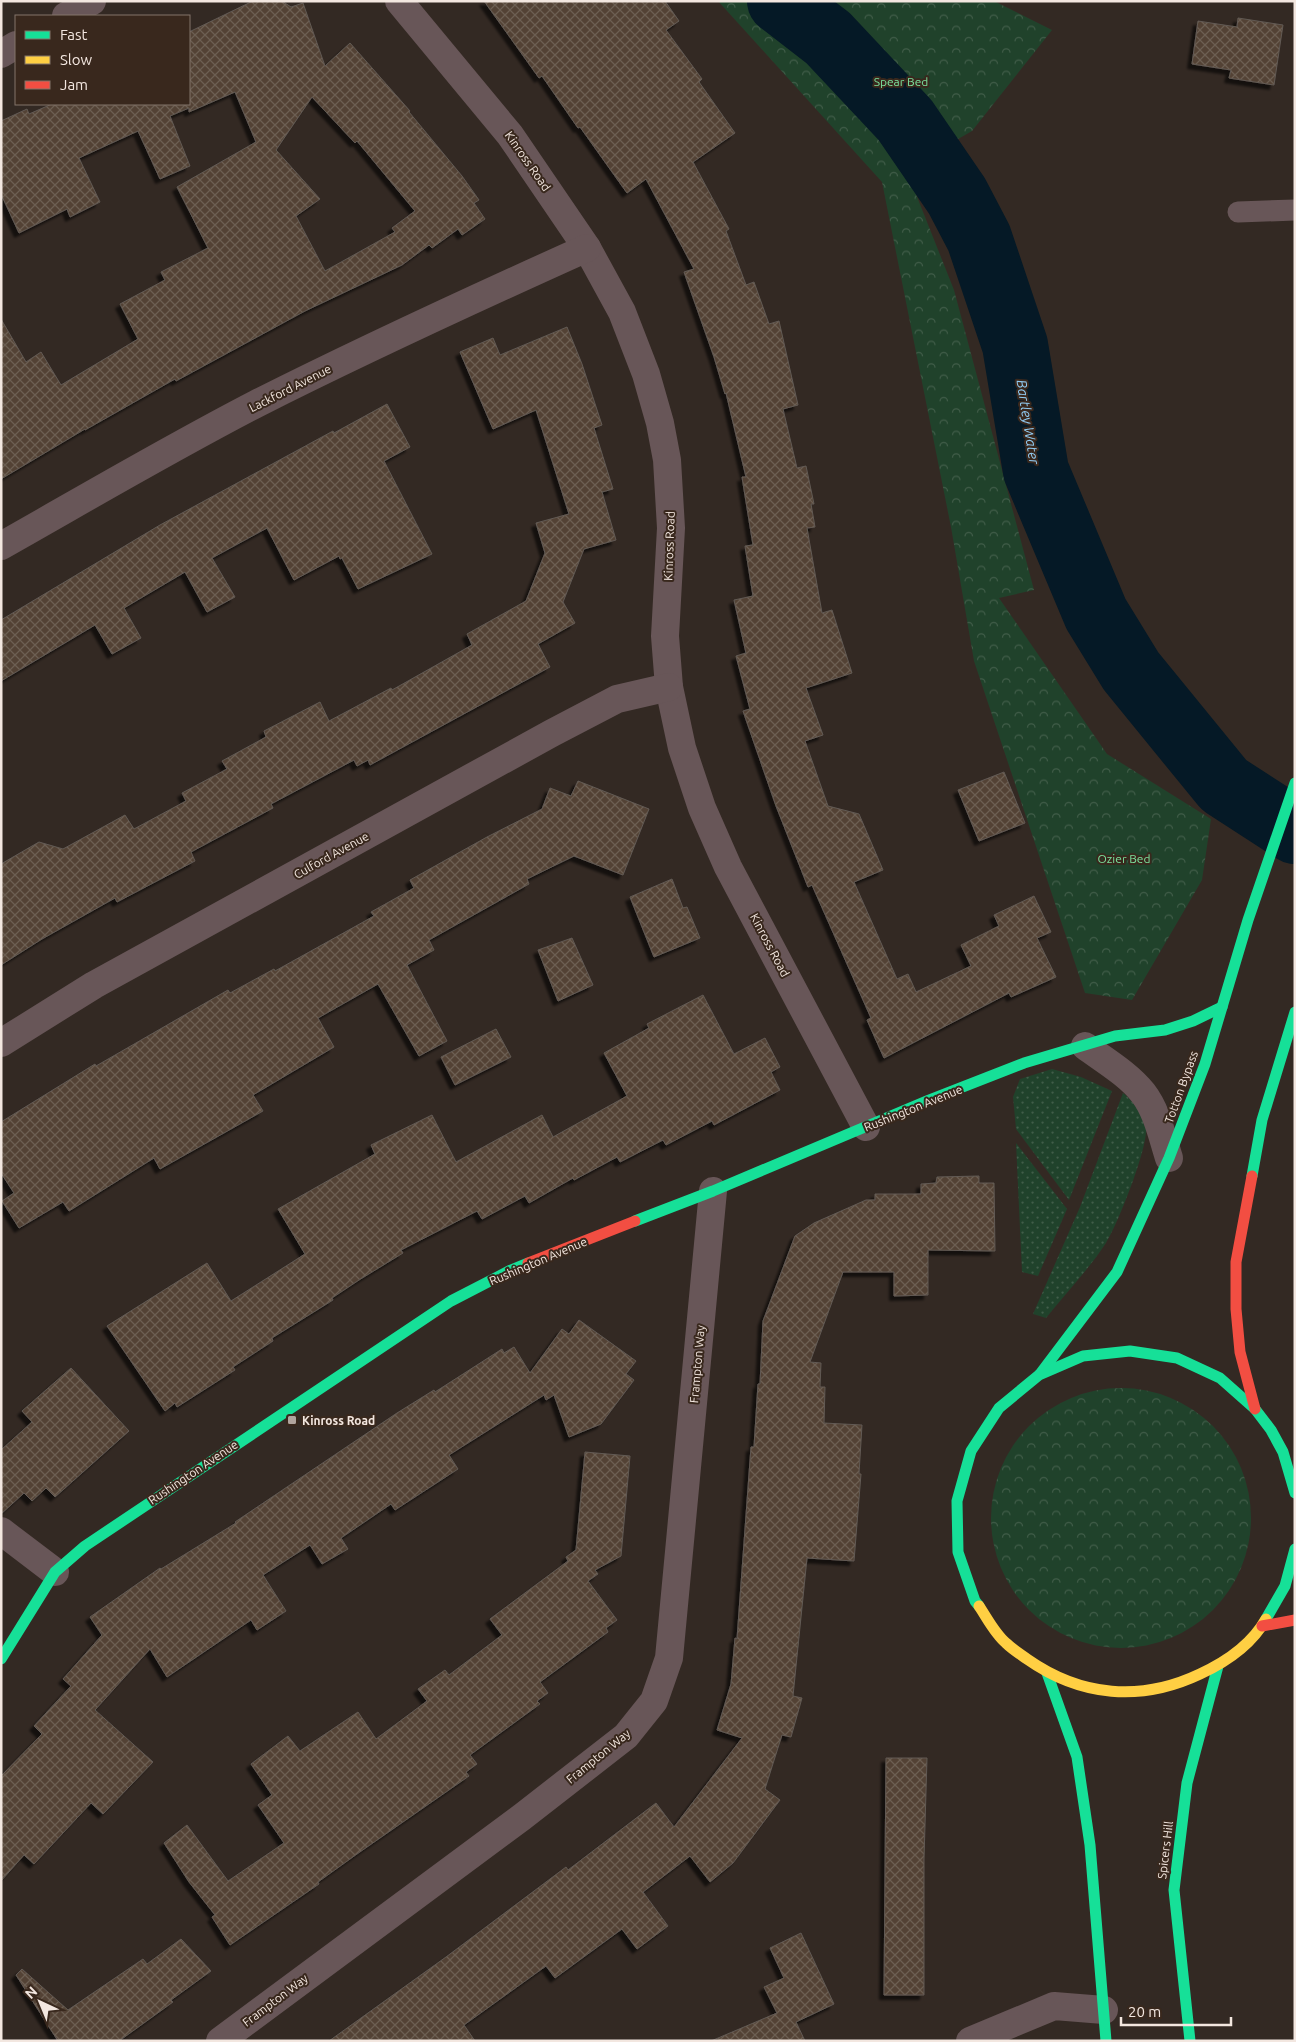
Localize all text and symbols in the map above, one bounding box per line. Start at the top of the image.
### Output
legend [15,15,190,105]
text: Fast [60,26,88,43]
text: Slow [60,51,93,68]
park label: Spear Bed [874,75,928,88]
text: Jam [60,76,88,93]
street label: Kinross Road [503,129,553,193]
street label: Lackford Avenue [247,362,333,414]
water label: Bartley Water [1013,379,1043,466]
street label: Kinross Road [661,511,677,581]
street label: Culford Avenue [291,829,371,881]
park label: Ozier Bed [1098,852,1150,865]
street label: Kinross Road [748,911,792,979]
street label: Totton Bypass [1162,1049,1200,1125]
street label: Rushington Avenue [862,1082,964,1134]
street label: Rushington Avenue [487,1235,589,1287]
street label: Frampton Way [687,1324,707,1404]
marker: Kinross Road [286,1414,298,1426]
place label: Kinross Road [302,1414,375,1427]
street label: Rushington Avenue [146,1437,240,1507]
street label: Frampton Way [563,1726,633,1786]
street label: Spicers Hill [1155,1820,1175,1880]
street label: Frampton Way [240,1971,310,2029]
north arrow [15,1977,65,2027]
text: N [22,1983,40,2002]
scale bar [1121,1994,1231,2026]
text: 20 m [1128,2003,1161,2020]

